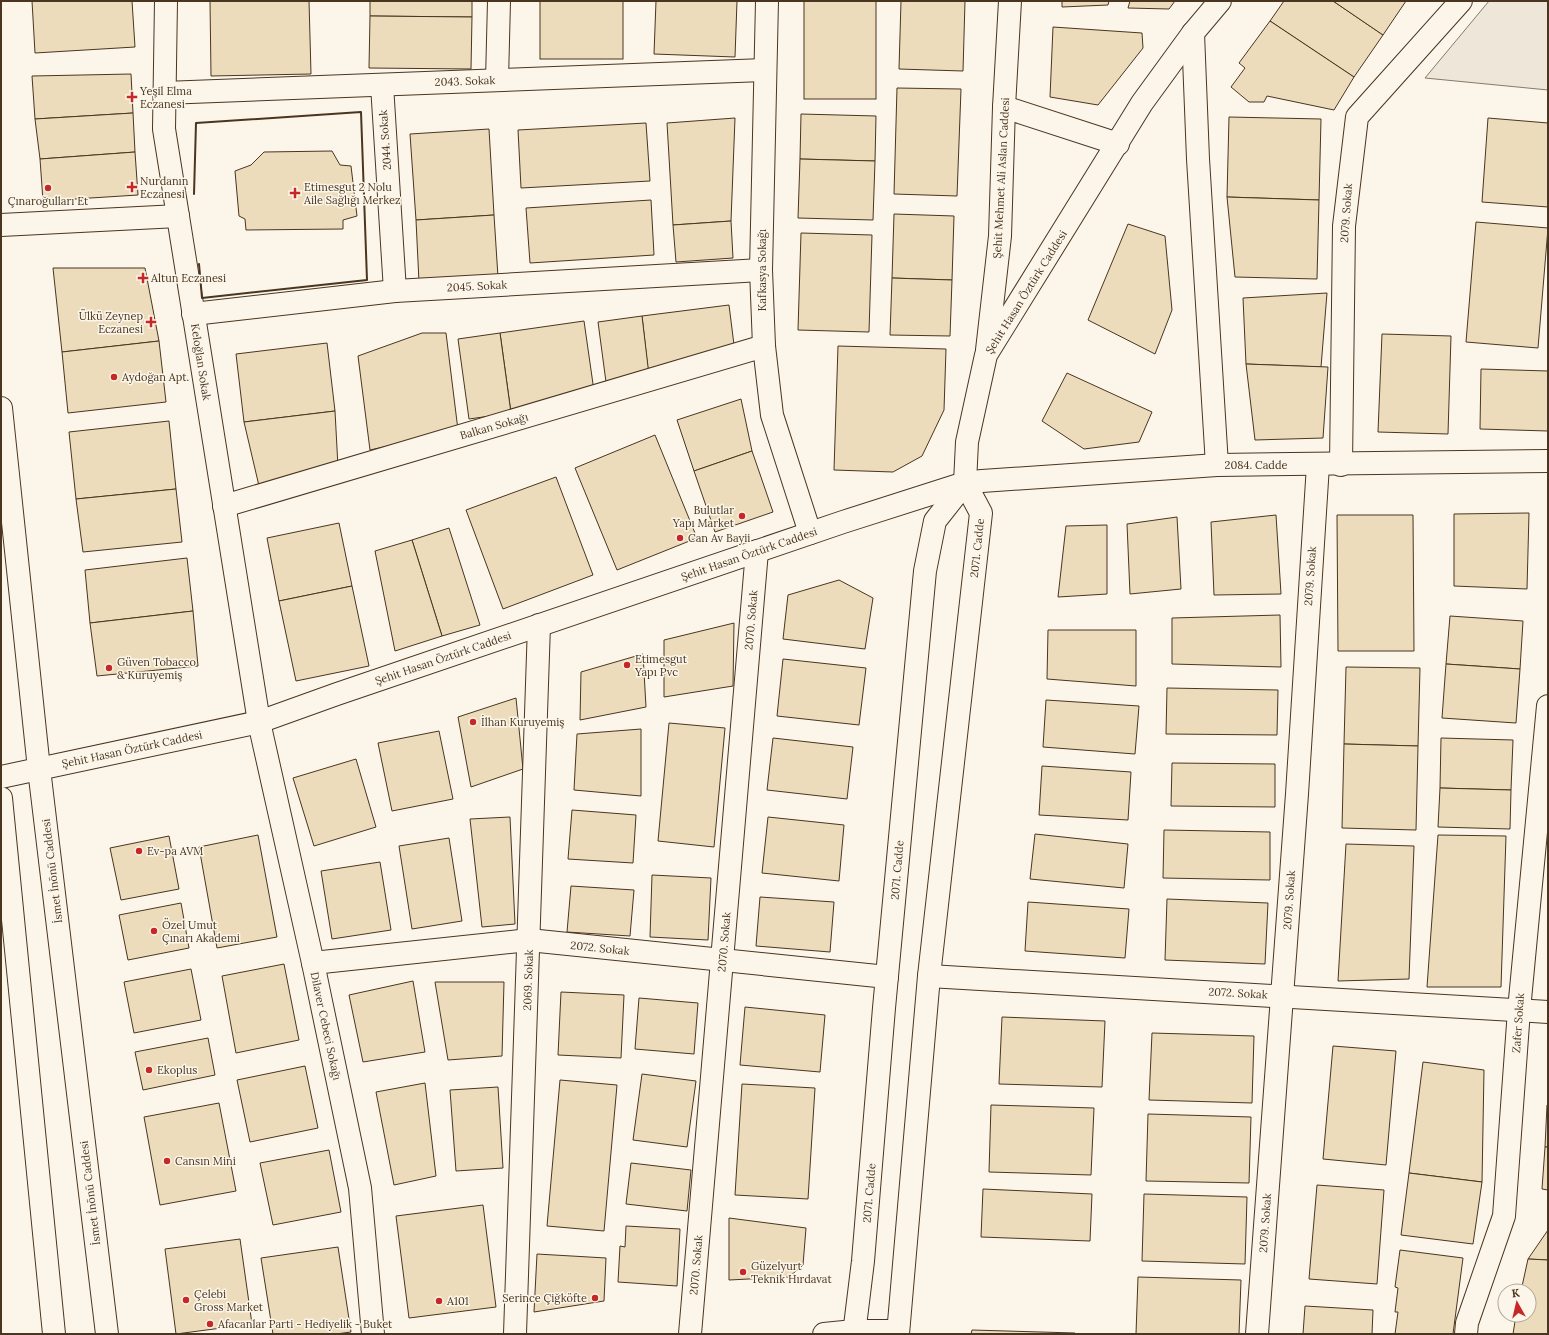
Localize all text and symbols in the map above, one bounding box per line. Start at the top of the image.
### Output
street label: 2043. Sokak [434,73,496,89]
place label: Yeşil Elma Eczanesi [139,84,192,111]
marker: Yeşil Elma Eczanesi [127,92,137,102]
street label: Şehit Mehmet Ali Aslan Caddesi [990,97,1012,259]
street label: 2044. Sokak [376,109,394,171]
place label: Nurdanın Eczanesi [140,174,189,201]
place label: Etimesgut 2 Nolu Aile Sağlığı Merkez [303,180,401,207]
marker: Nurdanın Eczanesi [127,182,137,192]
marker: Çınaroğulları Et [43,183,53,193]
street label: 2079. Sokak [1337,183,1355,243]
marker: Etimesgut 2 Nolu Aile Sağlığı Merkez [289,187,301,199]
place label: Çınaroğulları Et [8,194,89,208]
street label: Şehit Hasan Öztürk Caddesi [981,227,1070,356]
street label: Kafkasya Sokağı [755,229,769,311]
place label: Altun Eczanesi [150,271,226,285]
marker: Altun Eczanesi [138,273,148,283]
street label: 2045. Sokak [446,277,508,295]
place label: Ülkü Zeynep Eczanesi [79,308,143,336]
marker: Ülkü Zeynep Eczanesi [146,317,156,327]
street label: Keloğlan Sokak [188,323,214,401]
place label: Aydoğan Apt. [121,370,189,384]
marker: Aydoğan Apt. [109,372,119,382]
street label: Balkan Sokağı [458,410,530,442]
street label: 2084. Cadde [1225,458,1288,472]
place label: Bulutlar Yapı Market [672,503,735,530]
marker: Bulutlar Yapı Market [737,511,747,521]
street label: 2071. Cadde [967,518,987,578]
street label: Şehit Hasan Öztürk Caddesi [679,523,819,584]
place label: Can Av Bayii [688,531,750,545]
marker: Can Av Bayii [675,533,685,543]
street label: 2079. Sokak [1301,546,1319,606]
street label: 2070. Sokak [741,589,761,650]
street label: Şehit Hasan Öztürk Caddesi [373,627,513,688]
place label: Etimesgut Yapı Pvc [634,652,688,679]
place label: Güven Tobacco & Kuruyemiş [117,655,196,682]
marker: Etimesgut Yapı Pvc [622,660,632,670]
marker: Güven Tobacco & Kuruyemiş [104,663,114,673]
place label: İlhan Kuruyemiş [481,714,564,729]
marker: İlhan Kuruyemiş [468,717,478,727]
street label: Şehit Hasan Öztürk Caddesi [60,726,203,771]
street label: İsmet İnönü Caddesi [38,818,65,924]
street label: 2071. Cadde [887,840,907,900]
place label: Ev-pa AVM [147,844,203,858]
marker: Ev-pa AVM [134,846,144,856]
street label: 2079. Sokak [1280,870,1298,930]
street label: 2070. Sokak [714,911,734,972]
place label: Özel Umut Çınarı Akademi [162,917,240,945]
marker: Özel Umut Çınarı Akademi [149,926,159,936]
street label: 2072. Sokak [570,938,630,958]
street label: 2069. Sokak [520,949,536,1011]
street label: Dilaver Cebeci Sokağı [308,971,344,1081]
street label: 2072. Sokak [1208,984,1268,1002]
street label: Zafer Sokak [1509,993,1527,1053]
place label: Ekoplus [157,1063,197,1077]
marker: Ekoplus [144,1065,154,1075]
street label: İsmet İnönü Caddesi [76,1140,103,1246]
place label: Cansın Mini [175,1154,236,1168]
marker: Cansın Mini [162,1156,172,1166]
street label: 2071. Cadde [859,1163,879,1223]
street label: 2079. Sokak [1256,1193,1274,1253]
street label: 2070. Sokak [686,1234,706,1295]
place label: Güzelyurt Teknik Hırdavat [751,1259,832,1286]
marker: Güzelyurt Teknik Hırdavat [738,1267,748,1277]
north arrow [1497,1283,1537,1323]
text: K [1511,1286,1521,1301]
place label: Çelebi Gross Market [194,1287,264,1314]
place label: Serince Çiğköfte [502,1291,587,1305]
marker: Serince Çiğköfte [590,1293,600,1303]
place label: A101 [446,1294,469,1308]
marker: Çelebi Gross Market [181,1295,191,1305]
marker: A101 [434,1296,444,1306]
place label: Afacanlar Parti - Hediyelik - Buket [217,1317,393,1331]
marker: Afacanlar Parti - Hediyelik - Buket [205,1319,215,1329]

